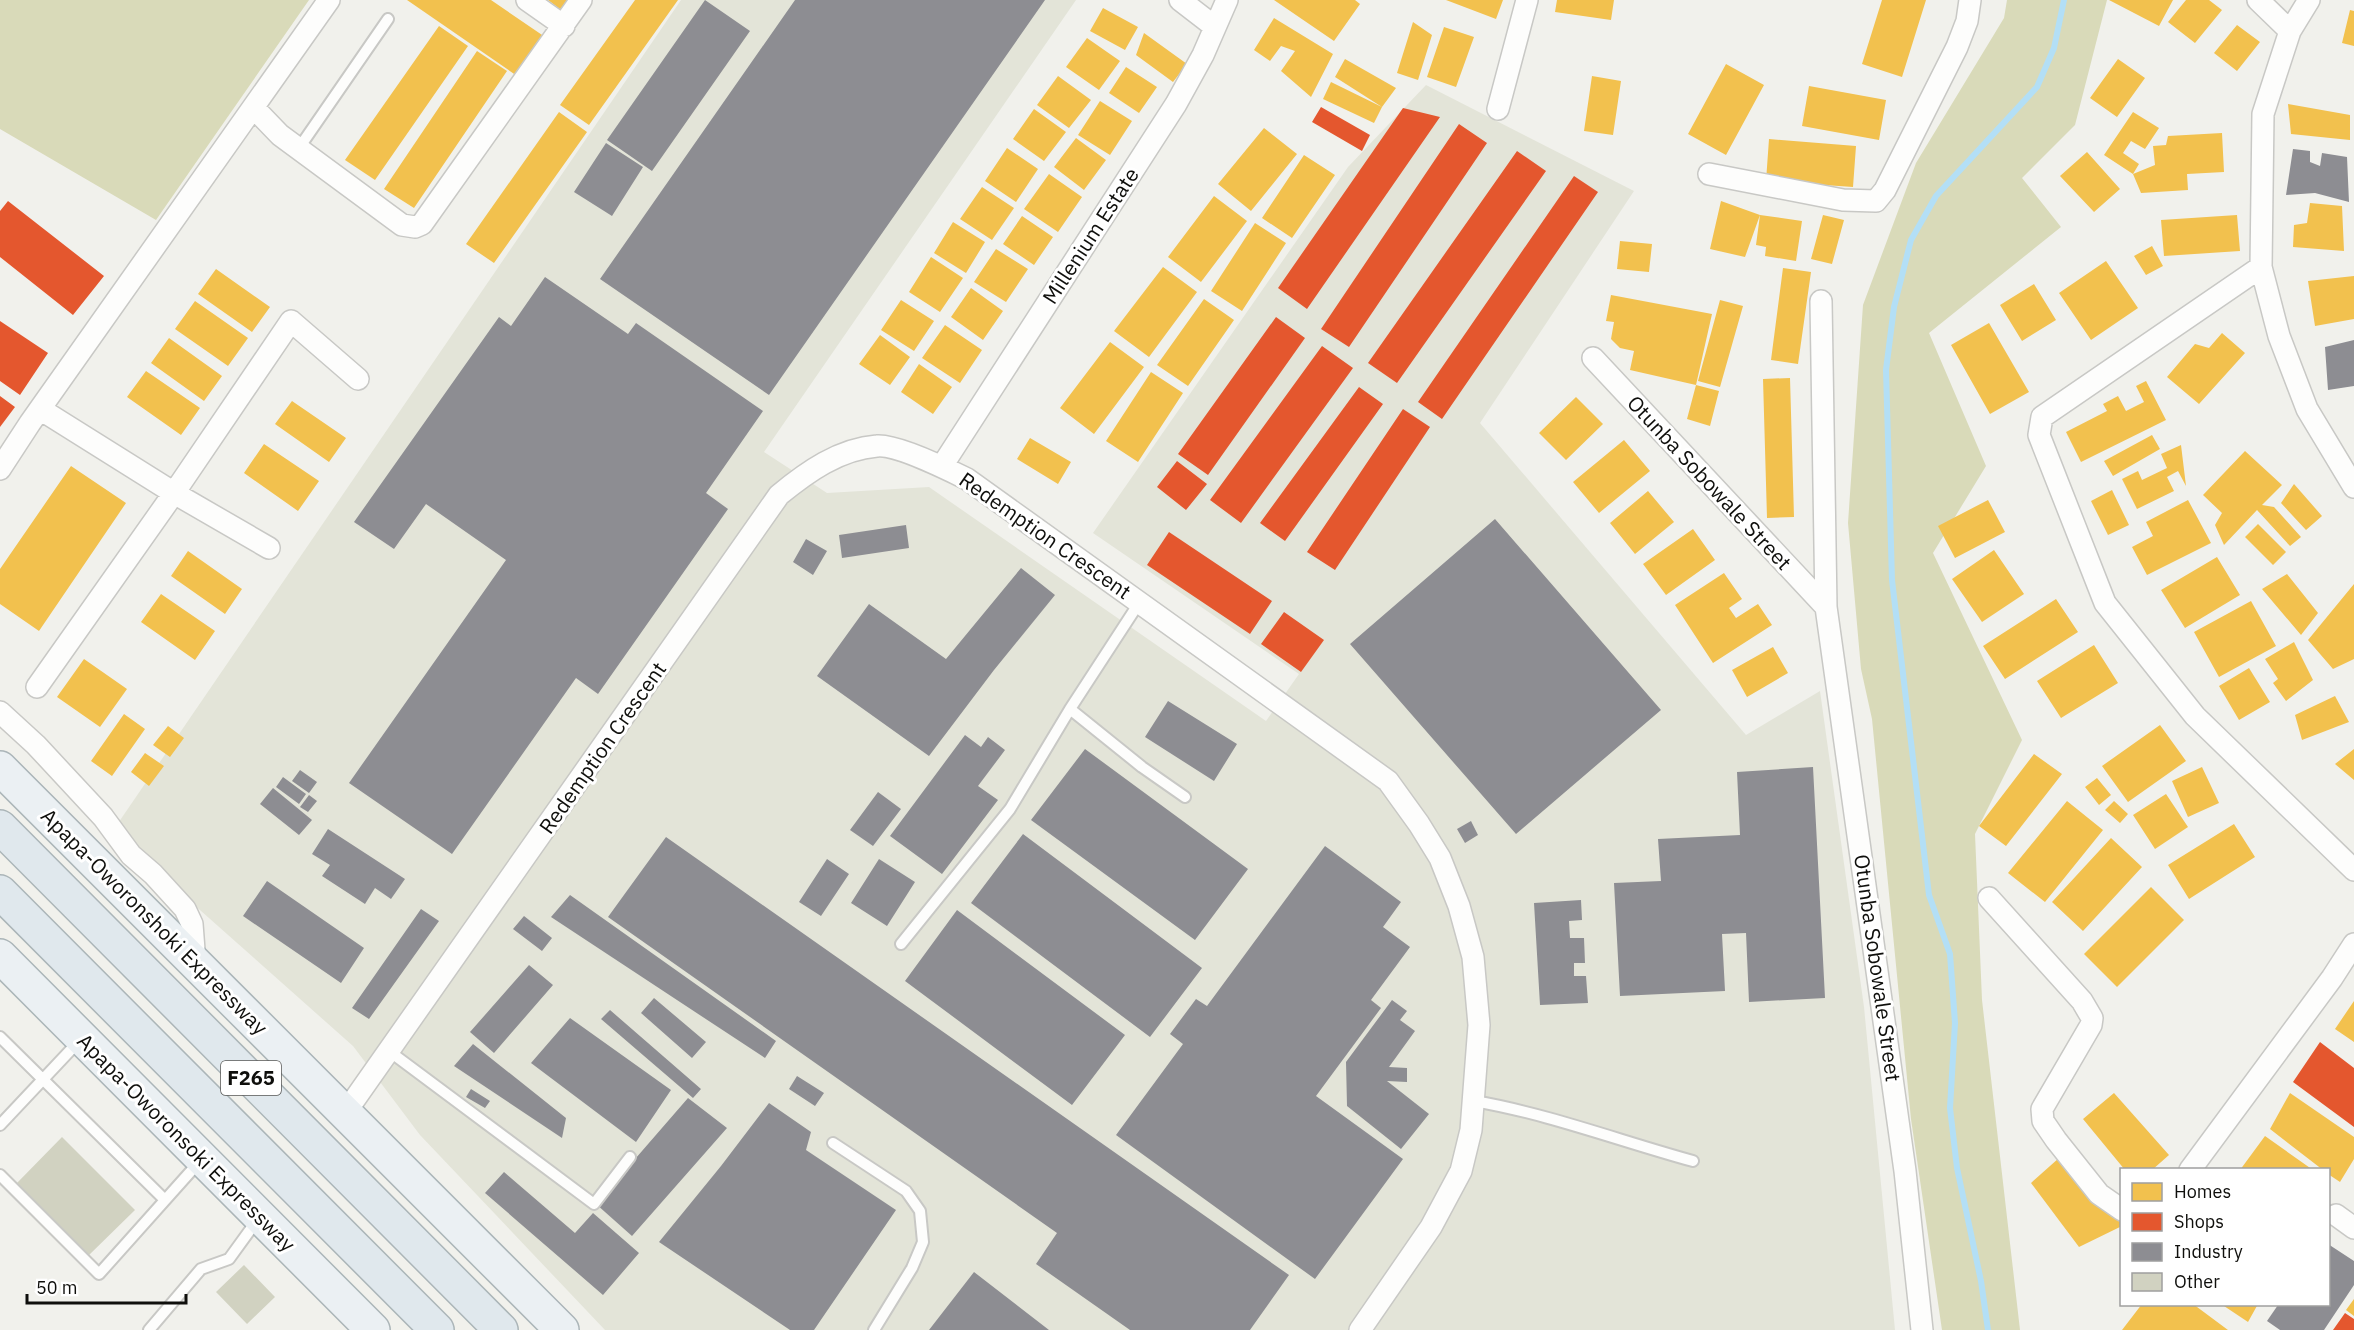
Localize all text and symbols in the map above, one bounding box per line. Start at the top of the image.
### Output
street label: Millenium Estate [1036,162,1145,309]
street label: Otunba Sobowale Street [1621,389,1798,576]
street label: Redemption Crescent [954,465,1137,605]
street label: Redemption Crescent [532,656,672,839]
street label: Apapa-Oworonshoki Expressway [35,802,275,1041]
street label: Otunba Sobowale Street [1848,852,1908,1083]
street label: Apapa-Oworonsoki Expressway [71,1027,302,1258]
road number: F265 [221,1061,281,1095]
legend [2120,1168,2330,1306]
text: Homes [2174,1180,2231,1203]
text: Shops [2174,1210,2224,1233]
text: Industry [2174,1240,2243,1263]
scale bar [27,1267,186,1305]
text: Other [2174,1270,2220,1293]
text: 50 m [36,1276,78,1299]

